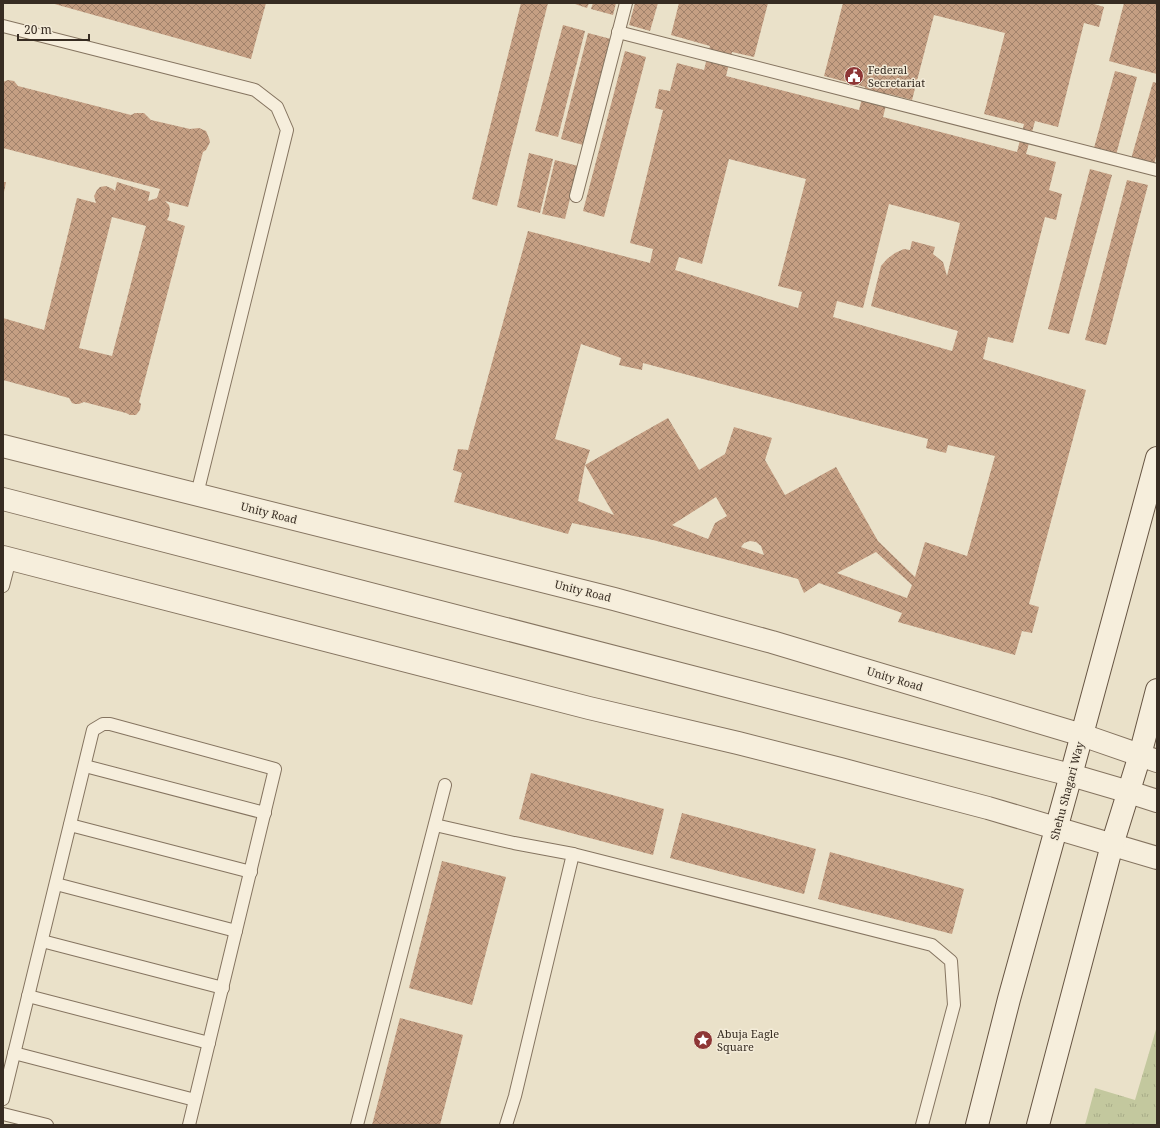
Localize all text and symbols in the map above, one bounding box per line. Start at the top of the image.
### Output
scale bar [18,16,89,42]
text: 20 m [24,21,52,38]
place label: Federal Secretariat [868,62,925,90]
public building icon: Federal Secretariat [843,65,865,87]
street label: Unity Road [239,498,299,527]
street label: Unity Road [553,576,613,605]
street label: Unity Road [865,663,925,694]
street label: Shehu Shagari Way [1046,739,1087,842]
place label: Abuja Eagle Square [717,1026,779,1054]
place icon: Abuja Eagle Square [692,1029,714,1051]

